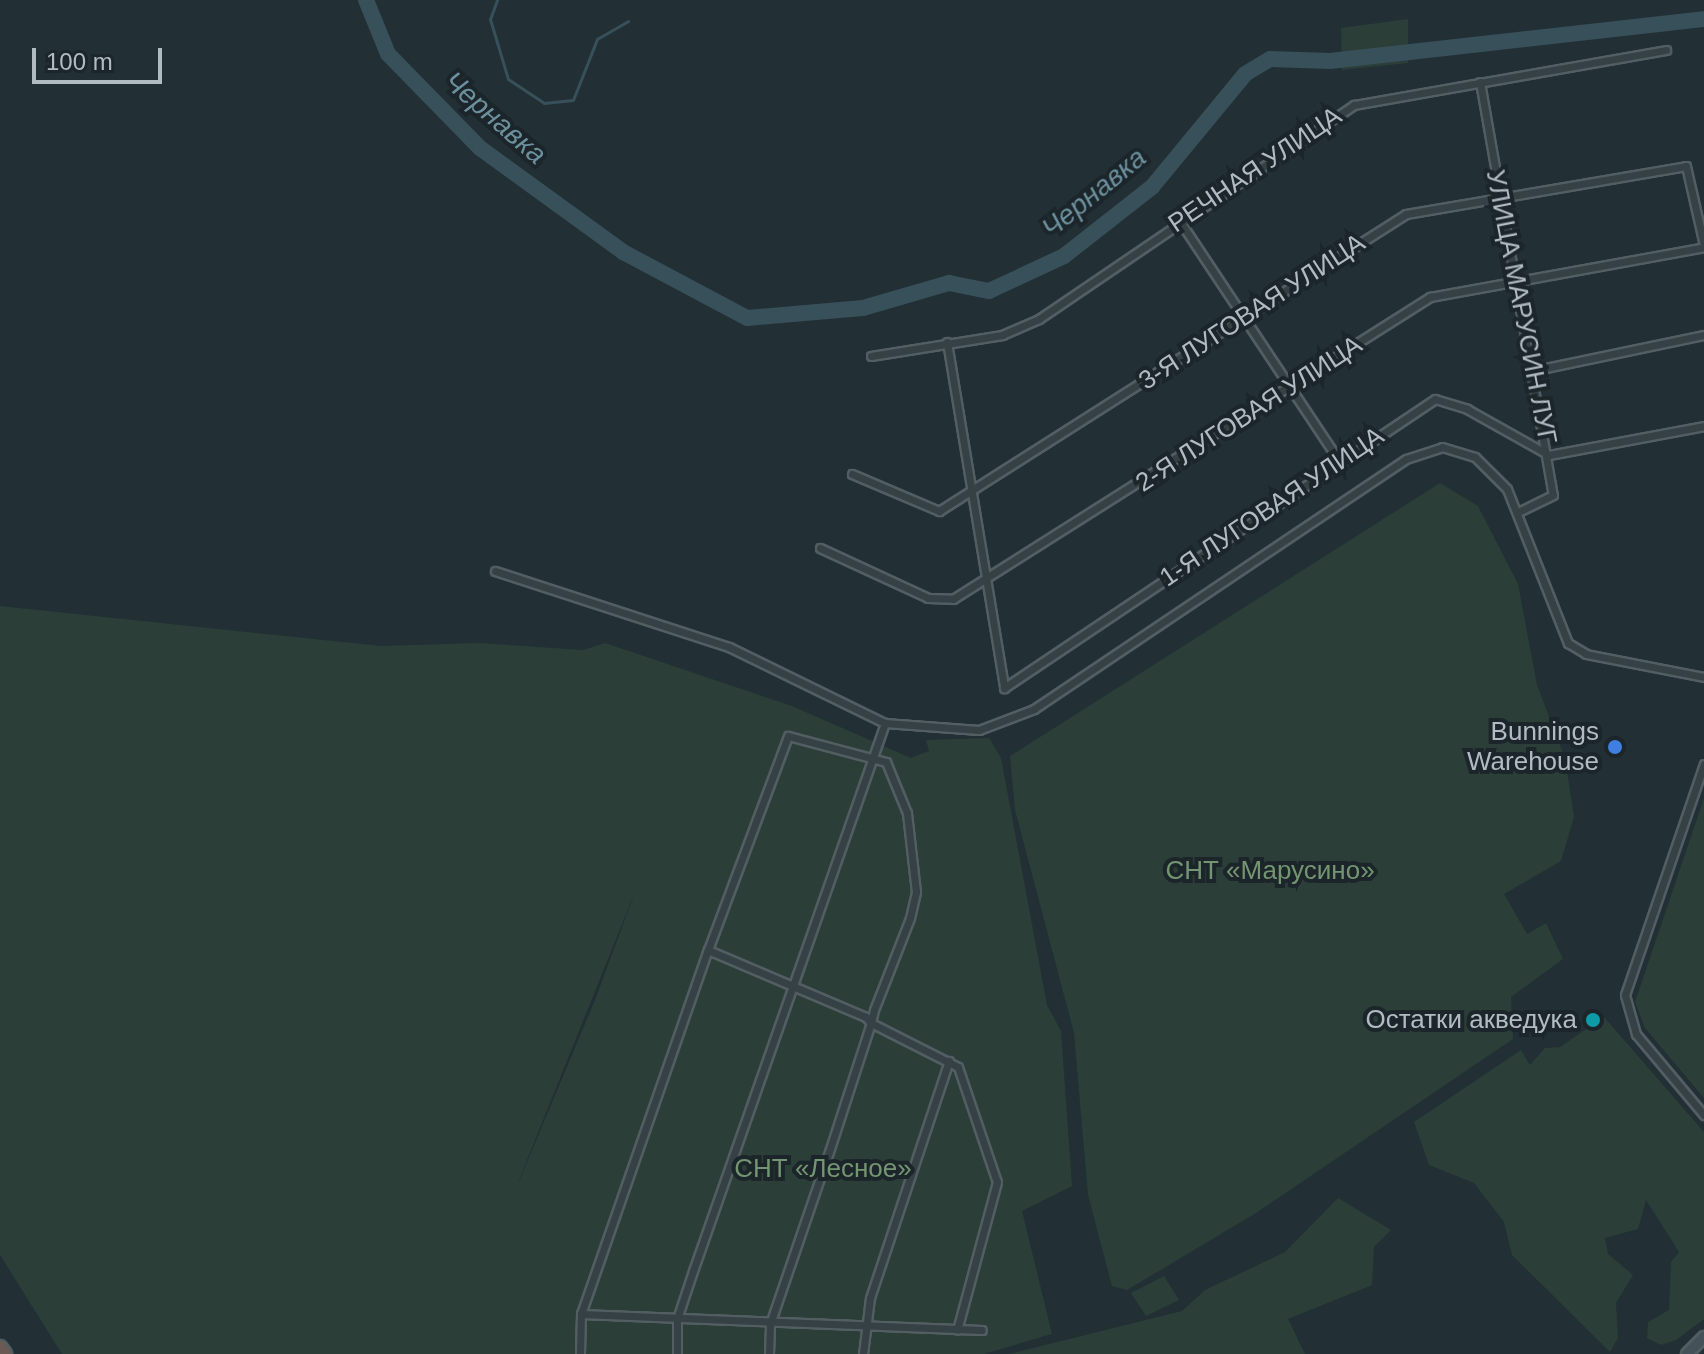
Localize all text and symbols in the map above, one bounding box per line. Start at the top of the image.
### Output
scale bar [36,32,166,82]
text: 100 m [46,48,113,75]
water label: Чернавка [437,65,553,171]
street label: РЕЧНАЯ УЛИЦА [1162,101,1348,239]
water label: Чернавка [1035,141,1153,245]
street label: УЛИЦА МАРУСИН ЛУГ [1479,167,1563,447]
street label: 3-Я ЛУГОВАЯ УЛИЦА [1133,227,1371,397]
street label: 2-Я ЛУГОВАЯ УЛИЦА [1130,329,1368,499]
street label: 1-Я ЛУГОВАЯ УЛИЦА [1154,420,1390,594]
place label: Bunnings Warehouse [1467,716,1599,778]
marker: Bunnings Warehouse [1606,738,1624,756]
park label: СНТ «Марусино» [1165,855,1375,887]
place label: Остатки акведука [1365,1004,1577,1036]
marker: Остатки акведука [1584,1011,1602,1029]
park label: СНТ «Лесное» [734,1153,912,1185]

